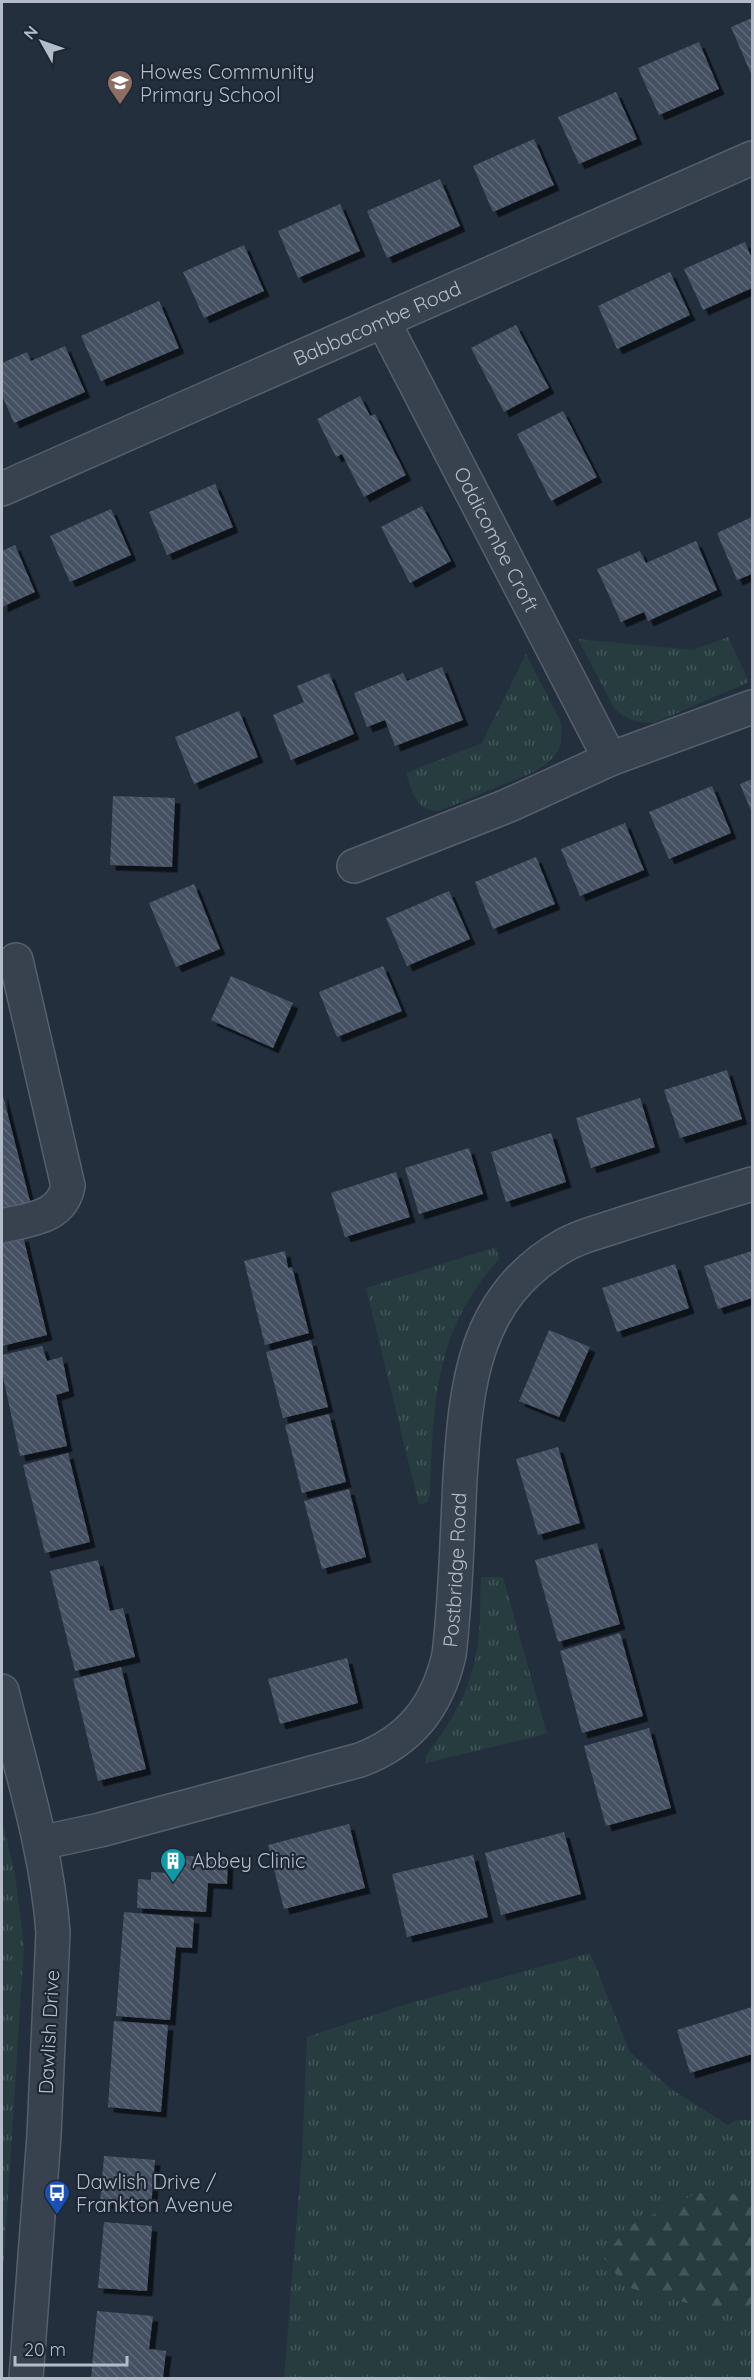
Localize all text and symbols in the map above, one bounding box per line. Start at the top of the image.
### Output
north arrow [12,12,72,72]
text: N [19,21,42,43]
place label: Howes Community Primary School [140,59,315,107]
school or university icon: Howes Community Primary School [105,68,135,106]
street label: Babbacombe Road [289,275,465,371]
street label: Oddicombe Croft [449,462,545,616]
street label: Postbridge Road [437,1492,471,1648]
building icon: Abbey Clinic [158,1846,188,1884]
place label: Abbey Clinic [192,1848,305,1873]
street label: Dawlish Drive [33,1969,64,2095]
place label: Dawlish Drive / Frankton Avenue [76,2169,233,2217]
bus stop icon: Dawlish Drive / Frankton Avenue [42,2178,72,2216]
scale bar [15,2329,128,2367]
text: 20 m [24,2338,66,2361]

